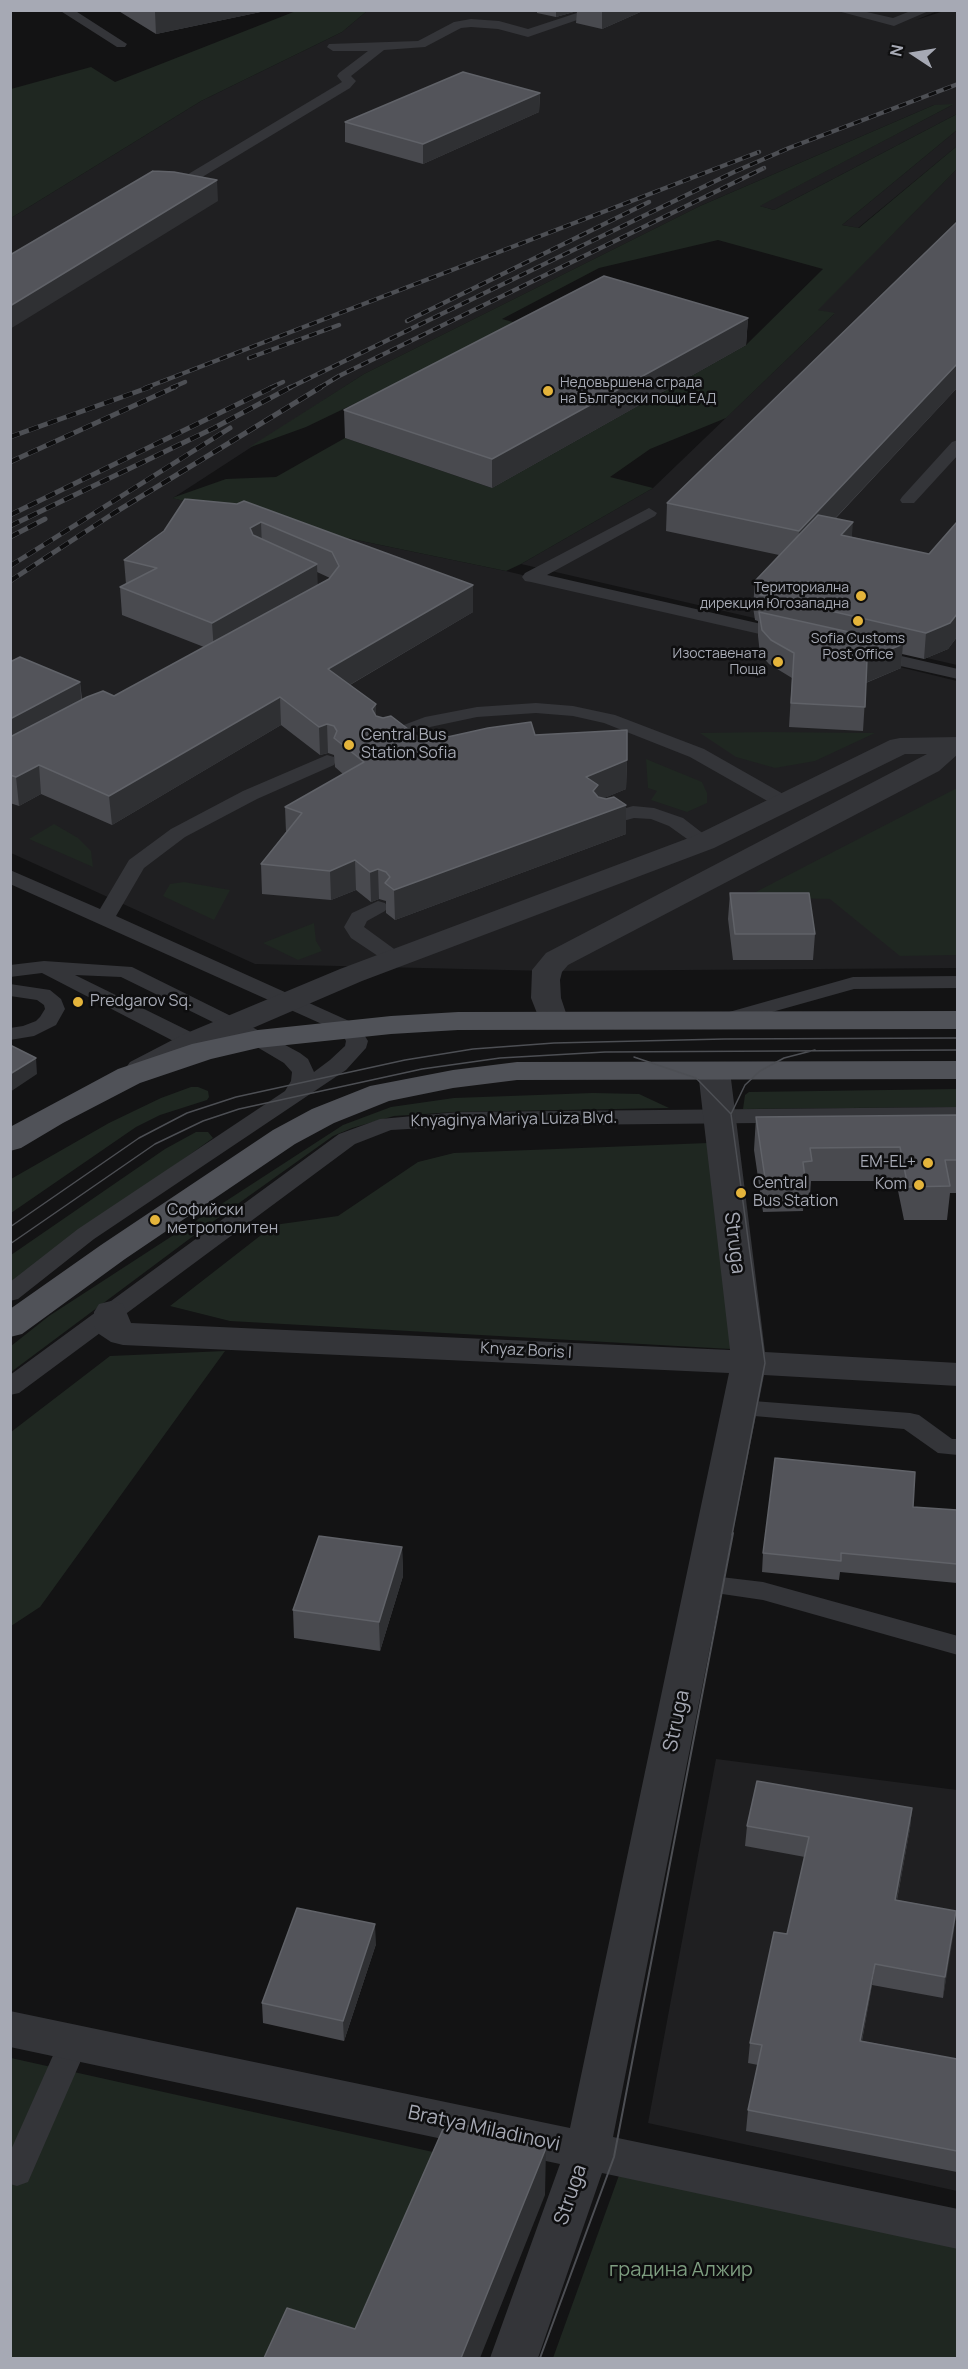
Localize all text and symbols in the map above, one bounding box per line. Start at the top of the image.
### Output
north arrow [884,24,944,84]
text: N [884,42,908,58]
place label: Недовършена сграда на Български пощи ЕАД [560,375,716,408]
marker: Недовършена сграда на Български пощи ЕАД [541,384,555,398]
place label: Териториална дирекция Югозападна [700,580,849,612]
marker: Териториална дирекция Югозападна [854,589,868,603]
marker: Sofia Customs Post Office [851,614,865,628]
place label: Sofia Customs Post Office [811,631,905,664]
place label: Изоставената Поща [673,646,766,678]
marker: Изоставената Поща [771,655,785,669]
place label: Central Bus Station Sofia [361,726,456,764]
marker: Central Bus Station Sofia [342,738,356,752]
place label: Predgarov Sq. [90,992,192,1012]
marker: Predgarov Sq. [71,995,85,1009]
street label: Knyaginya Mariya Luiza Blvd. [410,1109,618,1131]
place label: EM-EL+ [860,1153,916,1173]
marker: EM-EL+ [921,1156,935,1170]
place label: Central Bus Station [753,1174,838,1212]
place label: Kom [875,1175,907,1195]
marker: Kom [912,1178,926,1192]
marker: Central Bus Station [734,1186,748,1200]
place label: Софийски метрополитен [167,1201,278,1239]
street label: Struga [718,1211,750,1275]
marker: Софийски метрополитен [148,1213,162,1227]
street label: Knyaz Boris I [480,1339,572,1363]
street label: Struga [659,1688,695,1754]
street label: Bratya Miladinovi [406,2101,562,2157]
street label: Struga [549,2162,593,2228]
park label: градина Алжир [609,2258,753,2282]

